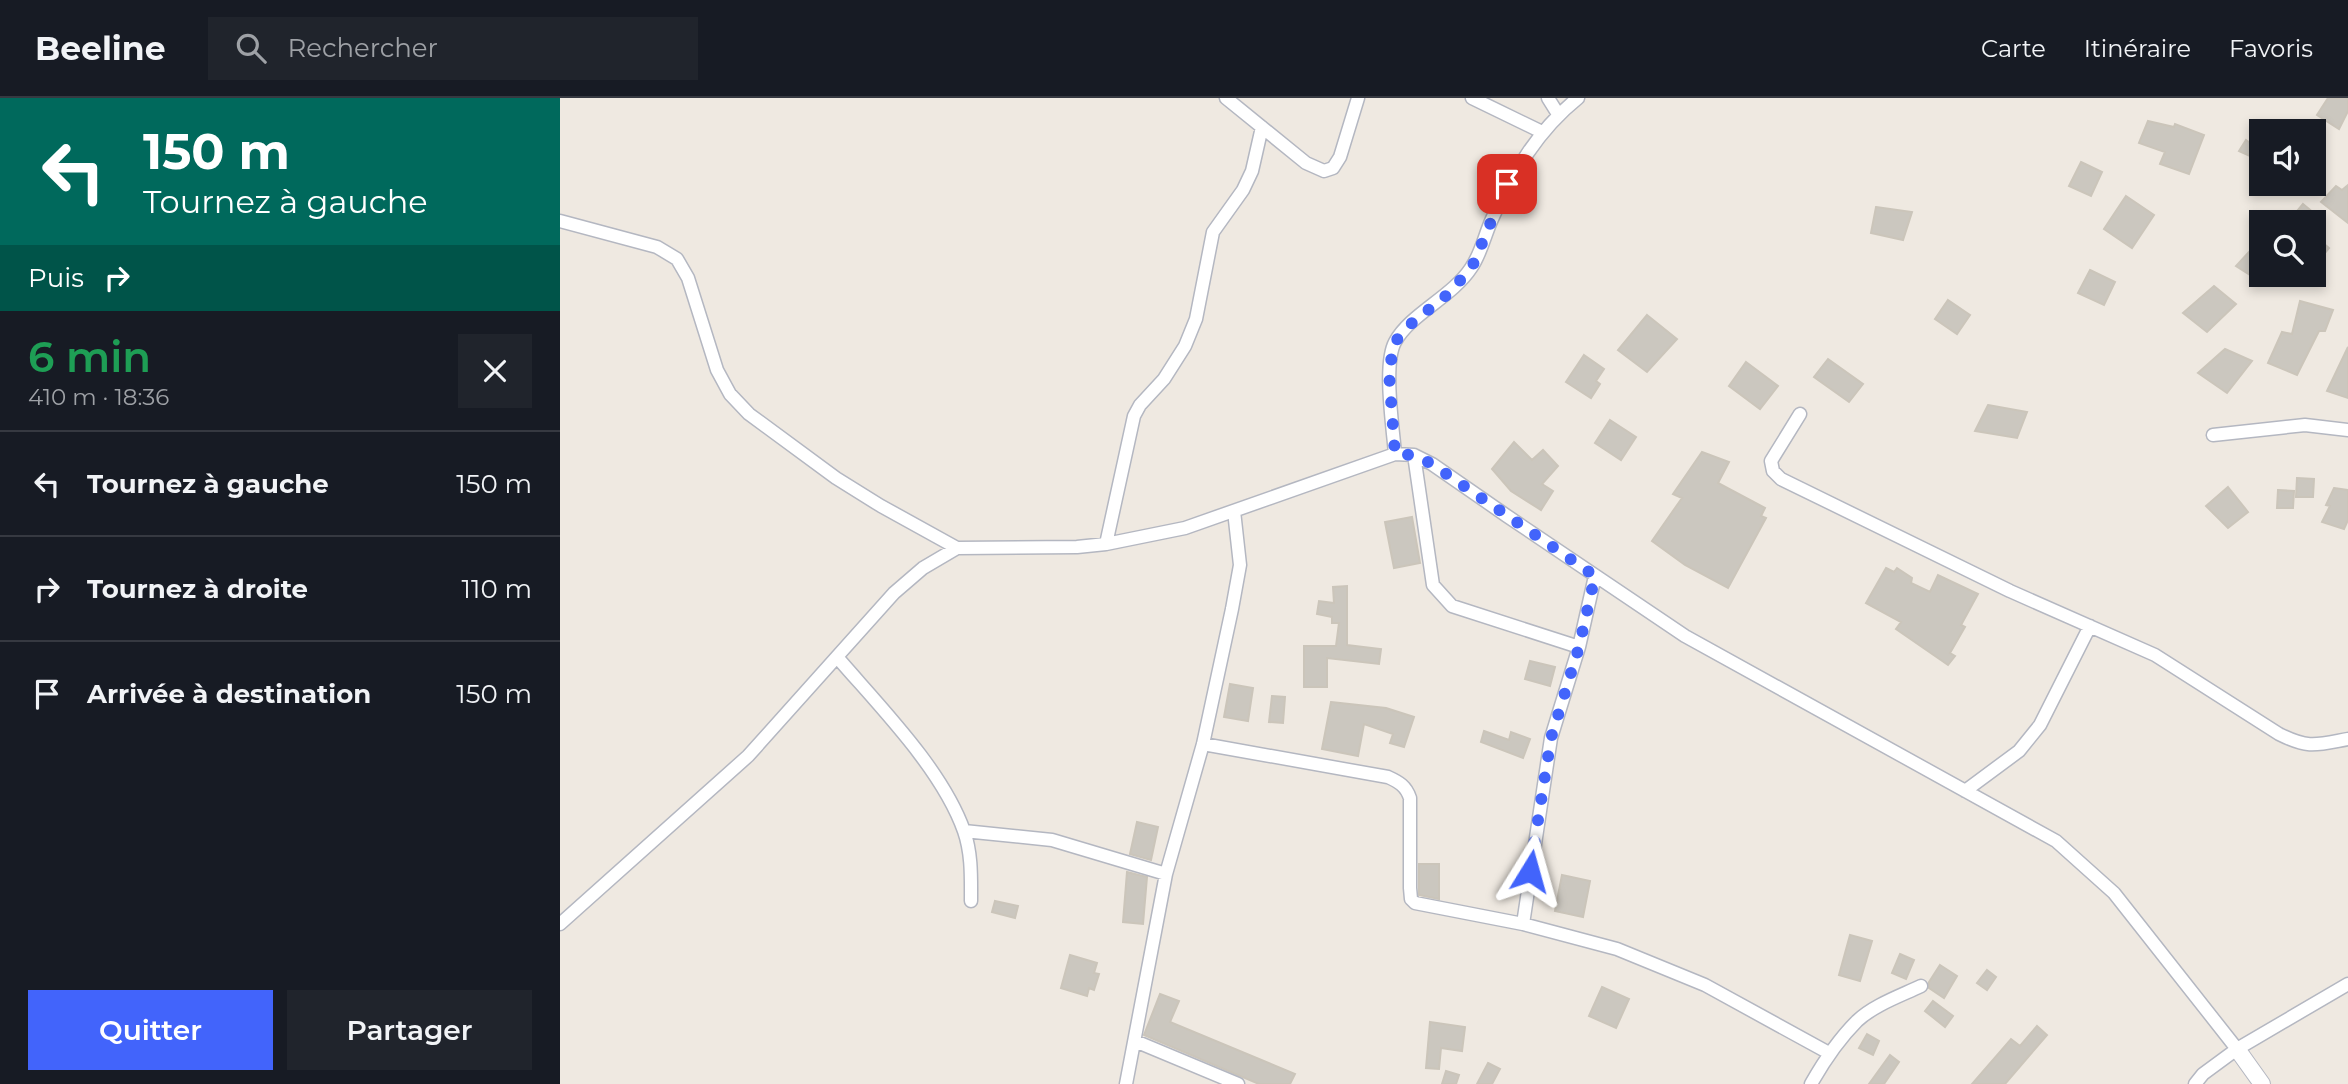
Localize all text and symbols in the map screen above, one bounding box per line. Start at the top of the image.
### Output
search box [208,17,698,80]
text: Beeline [35,28,166,68]
icon: search [232,29,270,67]
text: Rechercher [288,32,438,64]
text: Carte [1981,34,2046,63]
text: Itinéraire [2084,34,2191,63]
text: Favoris [2229,34,2313,63]
map controls [2249,119,2326,287]
button: sound [2249,119,2326,196]
text: 150 m [143,122,290,181]
icon: left [28,126,119,217]
pin [1477,154,1537,214]
icon: arrive [1488,165,1526,203]
text: Tournez à gauche [143,182,428,221]
button: search [2249,210,2326,287]
icon: right [98,259,136,297]
text: Puis [28,262,84,294]
text: 6 min [28,331,151,383]
button: close [458,334,532,408]
text: 410 m · 18:36 [28,383,169,411]
icon: left [28,465,66,503]
text: Tournez à gauche [87,468,329,500]
text: 150 m [456,468,532,500]
icon: right [28,570,66,608]
text: Tournez à droite [87,573,308,605]
text: 110 m [462,573,532,605]
icon: arrive [28,675,66,713]
text: Arrivée à destination [87,678,371,710]
text: 150 m [456,678,532,710]
position arrow [1493,834,1567,908]
button: Quitter [28,990,273,1070]
button: Partager [287,990,532,1070]

